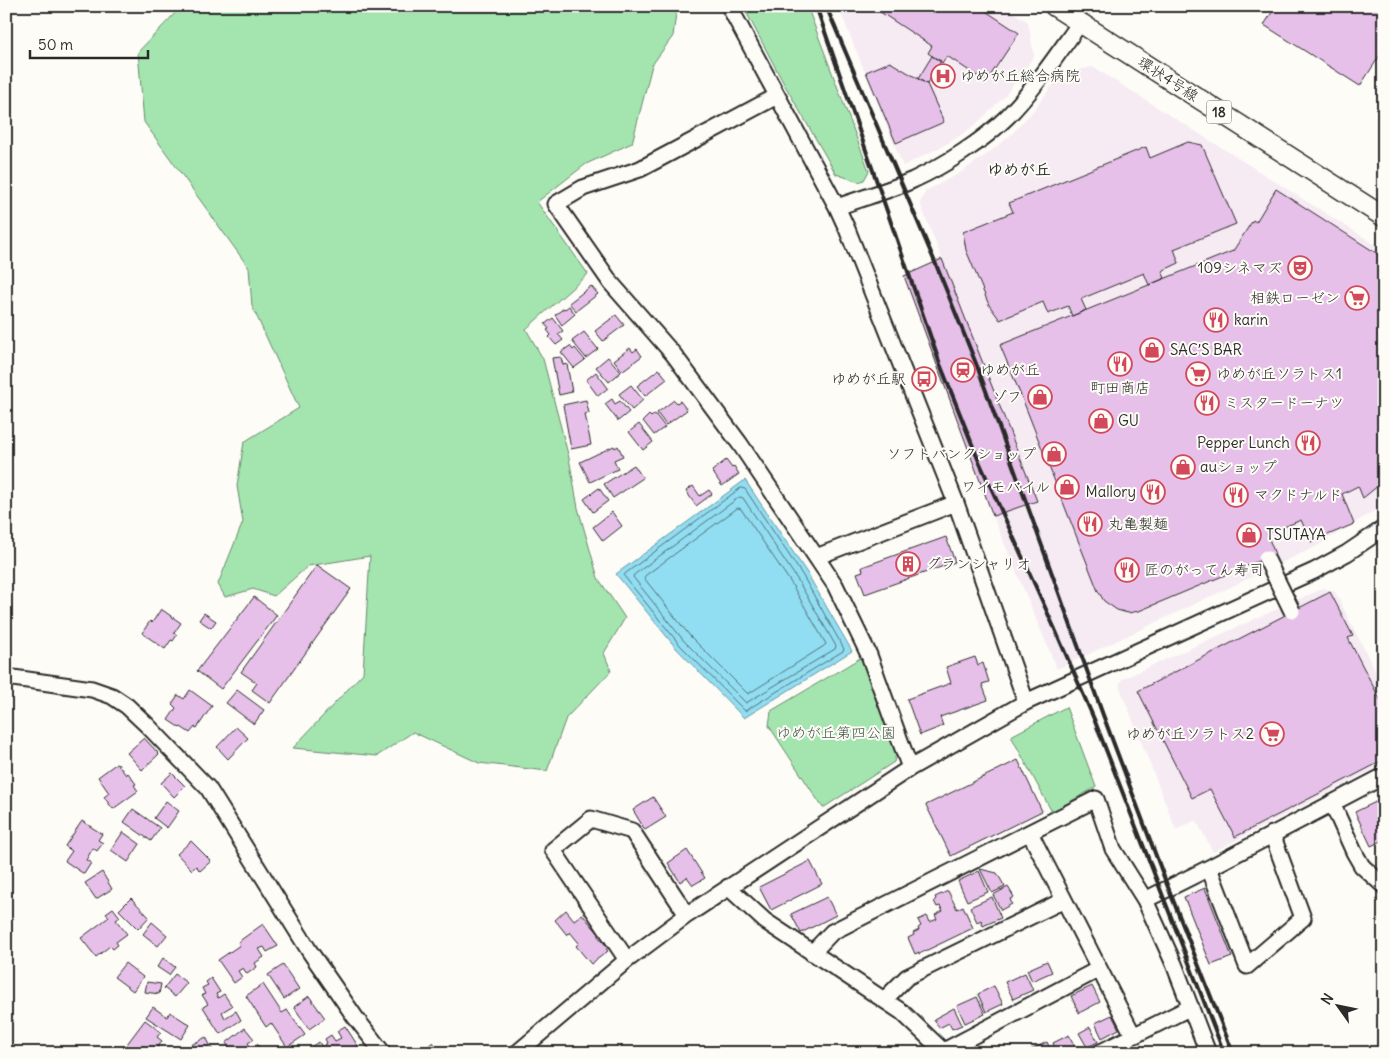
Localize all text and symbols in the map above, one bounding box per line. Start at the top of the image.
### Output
scale bar [30,28,148,60]
text: 50 m [38,35,73,54]
street label: 環状4号線 [1134,52,1202,105]
hospital icon: ゆめが丘総合病院 [930,63,956,89]
place label: ゆめが丘総合病院 [960,66,1080,85]
road number: 18 [1206,100,1232,124]
district label: ゆめが丘 [987,159,1051,179]
theatre icon: 109シネマズ [1287,255,1313,281]
place label: 109シネマズ [1198,258,1282,277]
supermarket icon: 相鉄ローゼン [1344,285,1370,311]
place label: 相鉄ローゼン [1250,288,1340,307]
restaurant icon: karin [1203,307,1229,333]
place label: karin [1234,310,1269,329]
shop icon: SAC’S BAR [1139,337,1165,363]
place label: SAC’S BAR [1170,340,1242,359]
restaurant icon: 町田商店 [1107,351,1133,377]
station icon: ゆめが丘 [950,357,976,383]
place label: ゆめが丘 [980,360,1040,379]
supermarket icon: ゆめが丘ソラトス1 [1185,361,1211,387]
place label: ゆめが丘ソラトス1 [1216,364,1342,383]
bus stop icon: ゆめが丘駅 [911,366,937,392]
place label: ゆめが丘駅 [831,369,906,388]
place label: 町田商店 [1090,378,1150,397]
shop icon: ゾフ [1027,384,1053,410]
place label: ゾフ [992,387,1022,406]
restaurant icon: ミスタードーナツ [1194,390,1220,416]
place label: ミスタードーナツ [1224,393,1344,412]
shop icon: GU [1088,408,1114,434]
place label: GU [1118,411,1139,430]
restaurant icon: Pepper Lunch [1295,430,1321,456]
place label: Pepper Lunch [1197,433,1290,452]
shop icon: ソフトバンクショップ [1041,441,1067,467]
place label: ソフトバンクショップ [887,444,1036,463]
shop icon: auショップ [1170,454,1196,480]
place label: auショップ [1200,457,1277,476]
shop icon: ワイモバイル [1054,474,1080,500]
place label: ワイモバイル [961,477,1050,496]
restaurant icon: Mallory [1140,479,1166,505]
place label: Mallory [1086,482,1136,501]
restaurant icon: マクドナルド [1223,482,1249,508]
place label: マクドナルド [1254,485,1343,504]
restaurant icon: 丸亀製麺 [1077,511,1103,537]
place label: 丸亀製麺 [1108,514,1168,533]
shop icon: TSUTAYA [1236,522,1262,548]
place label: TSUTAYA [1266,525,1326,544]
building icon: グランシャリオ [895,551,921,577]
place label: グランシャリオ [926,554,1031,573]
restaurant icon: 匠のがってん寿司 [1114,557,1140,583]
place label: 匠のがってん寿司 [1144,560,1264,579]
supermarket icon: ゆめが丘ソラトス2 [1259,721,1285,747]
park label: ゆめが丘第四公園 [776,723,896,742]
place label: ゆめが丘ソラトス2 [1126,724,1254,743]
north arrow [1312,982,1362,1032]
text: N [1317,990,1337,1008]

